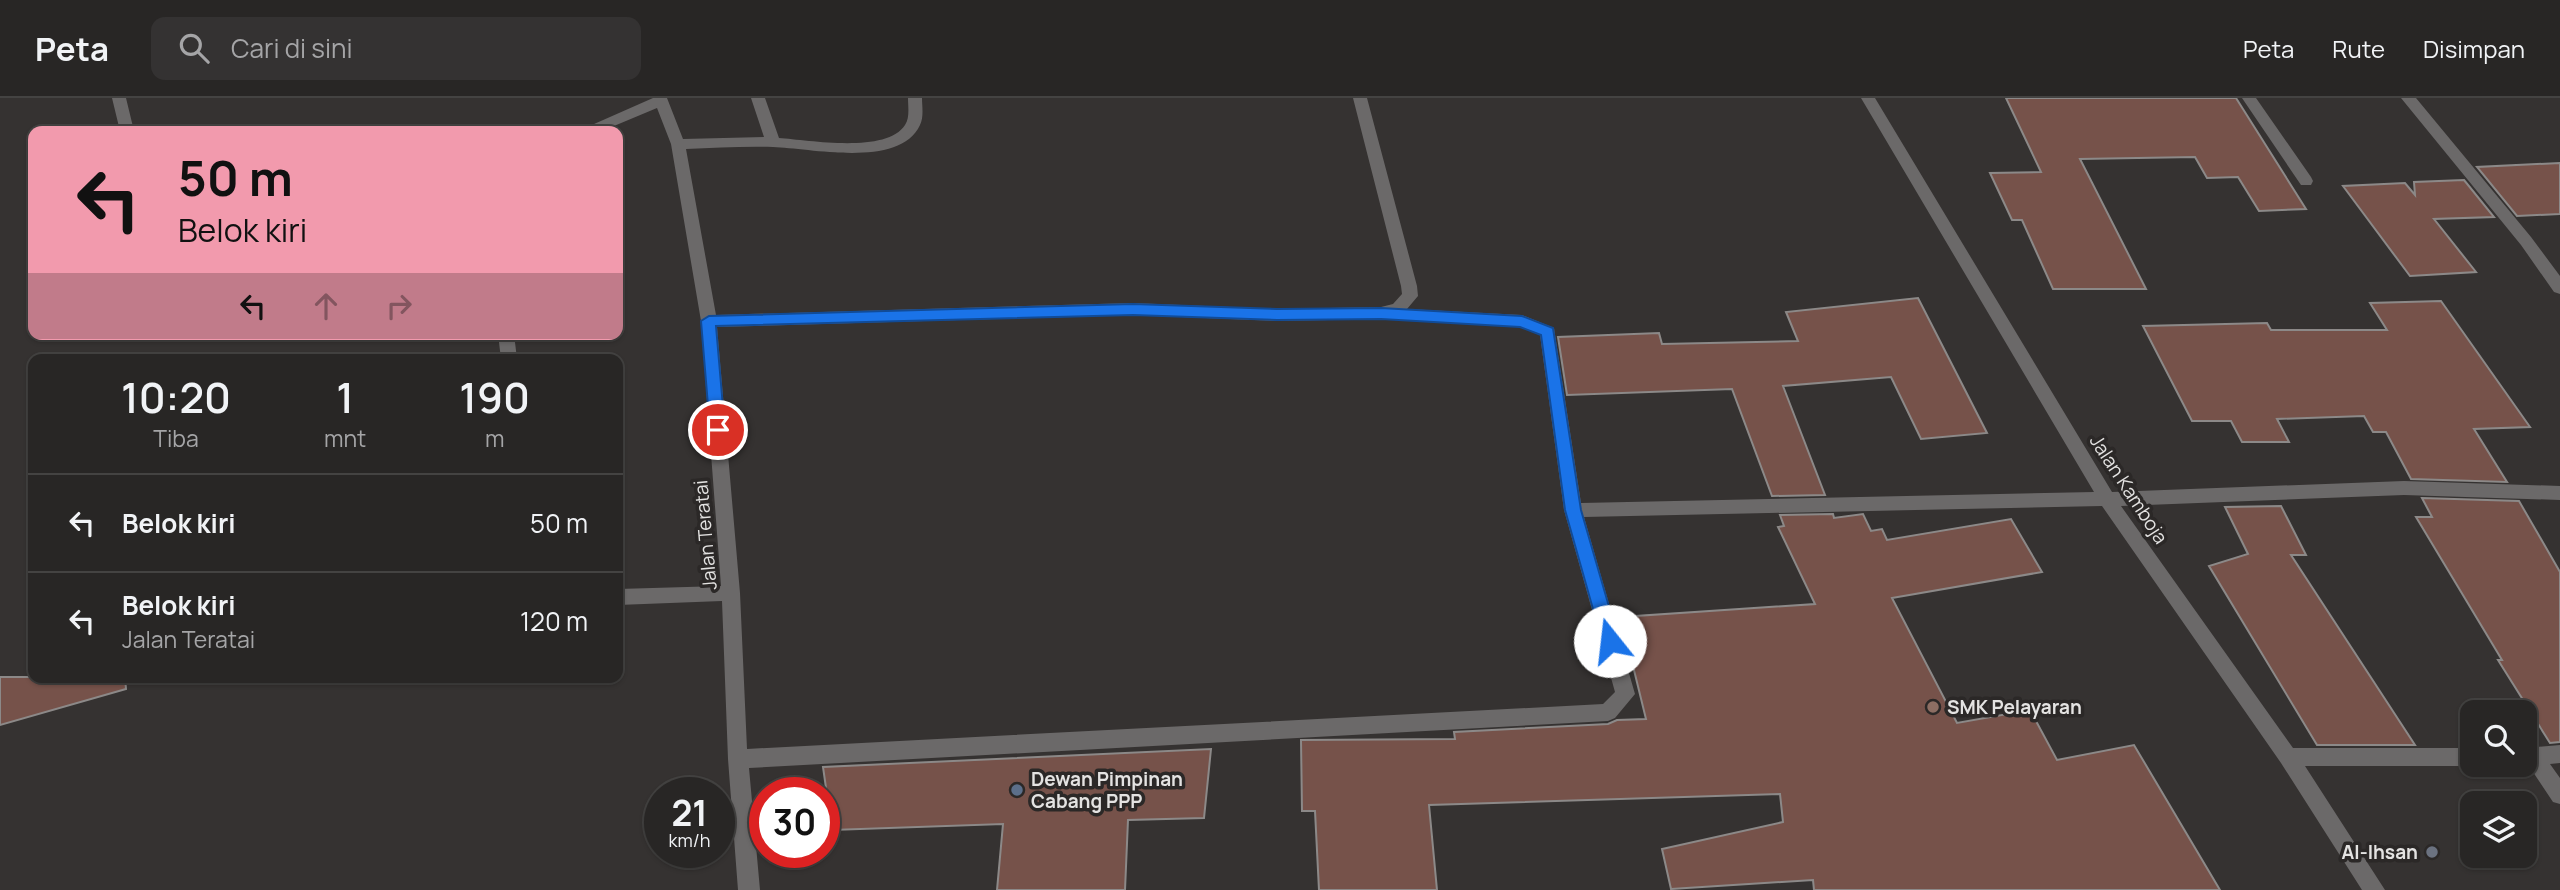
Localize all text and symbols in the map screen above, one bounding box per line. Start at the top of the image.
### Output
search box [151,17,641,80]
text: Peta [35,26,109,71]
icon: search [175,29,213,67]
text: Cari di sini [231,30,353,66]
text: Peta [2243,32,2294,65]
text: Rute [2332,32,2385,65]
text: Disimpan [2423,32,2525,65]
text: 50 m [178,144,293,211]
icon: left [63,154,154,245]
text: Belok kiri [178,208,307,252]
icon: left [234,287,272,325]
icon: ahead [307,287,345,325]
icon: right [380,287,418,325]
text: 10:20 [121,368,231,426]
text: 1 [336,368,354,426]
text: 190 [459,368,530,426]
pin [688,400,748,460]
icon: arrive [699,411,737,449]
text: Tiba [153,422,199,454]
text: mnt [324,422,366,454]
text: m [485,422,504,454]
street label: Jalan Kamboja [2084,429,2174,549]
street label: Jalan Teratai [687,479,723,591]
icon: left [63,504,101,542]
text: Belok kiri [122,505,236,541]
text: 50 m [530,505,588,541]
text: Belok kiri [122,587,236,623]
icon: left [63,602,101,640]
text: 120 m [520,603,588,639]
position arrow [1573,604,1647,678]
text: Jalan Teratai [122,623,255,655]
place label: SMK Pelayaran [1947,694,2082,720]
marker: SMK Pelayaran [1925,699,1941,715]
map controls [2460,700,2537,868]
button: search [2460,700,2537,777]
place label: Dewan Pimpinan Cabang PPP [1031,766,1183,814]
speed limit sign: 30 [749,777,840,868]
marker: Dewan Pimpinan Cabang PPP [1009,782,1025,798]
text: 21 [671,789,708,837]
button: layers [2460,791,2537,868]
text: km/h [669,828,710,852]
place label: Al-Ihsan [2342,839,2418,865]
marker: Al-Ihsan [2424,844,2440,860]

